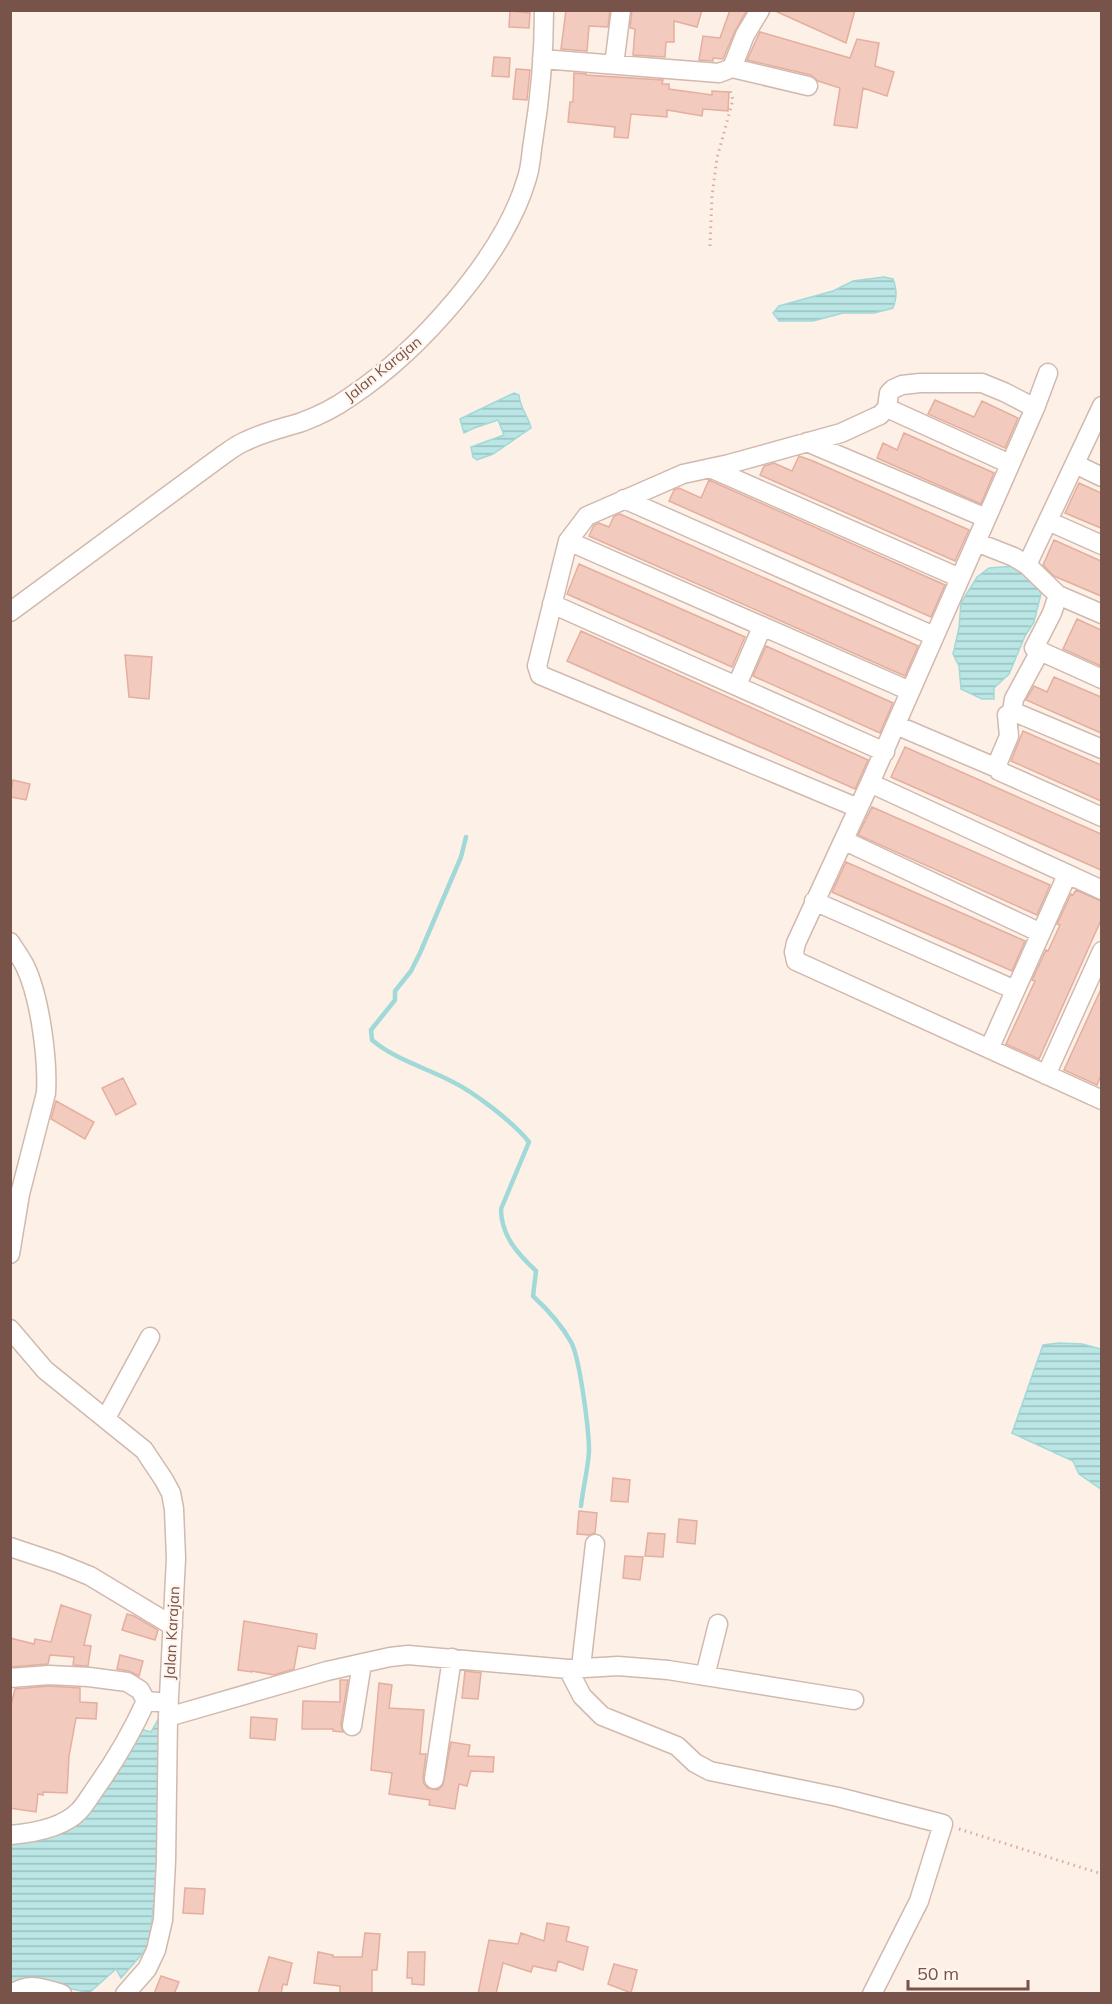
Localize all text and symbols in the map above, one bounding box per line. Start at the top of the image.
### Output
street label: Jalan Karajan [340,332,425,405]
street label: Jalan Karajan [160,1586,183,1680]
scale bar [908,1953,1028,1991]
text: 50 m [917,1962,959,1985]

